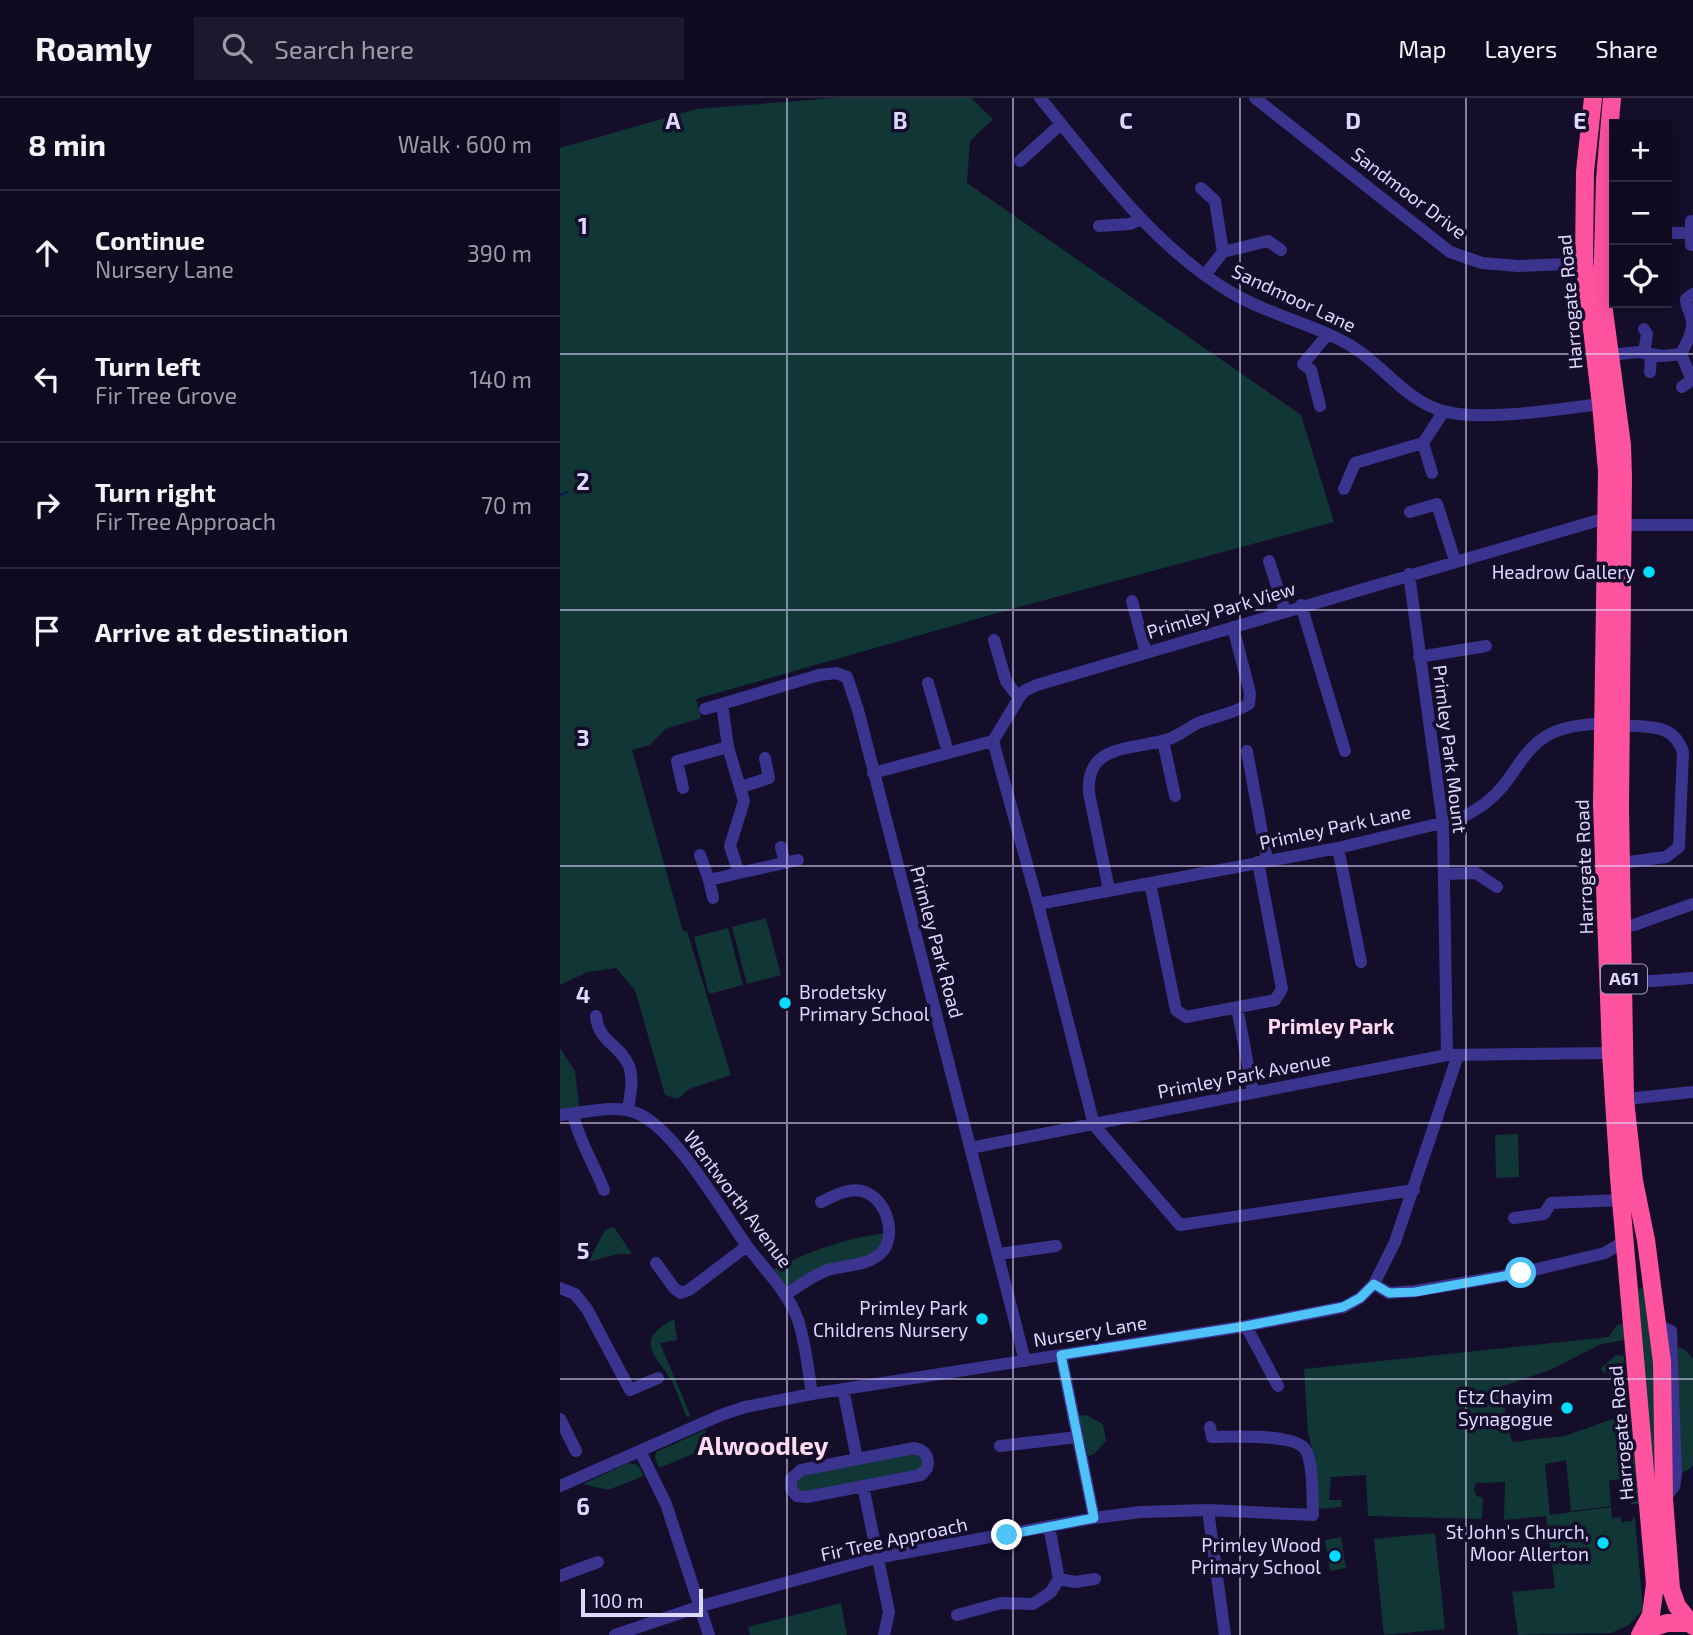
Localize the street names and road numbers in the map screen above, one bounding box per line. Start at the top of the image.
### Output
street label: Sandmoor Drive [1347,142,1471,243]
street label: Harrogate Road [1552,234,1587,370]
street label: Sandmoor Lane [1229,259,1360,336]
street label: Primley Park View [1144,576,1298,643]
street label: Primley Park Mount [1429,664,1472,834]
street label: Primley Park Lane [1257,799,1413,854]
street label: Harrogate Road [1570,799,1597,935]
street label: Primley Park Road [906,863,969,1020]
road number: A61 [1601,964,1647,994]
street label: Primley Park Avenue [1155,1046,1332,1103]
street label: Wentworth Avenue [679,1126,798,1272]
street label: Nursery Lane [1032,1310,1148,1351]
street label: Harrogate Road [1603,1365,1638,1501]
street label: Fir Tree Approach [818,1512,969,1565]

